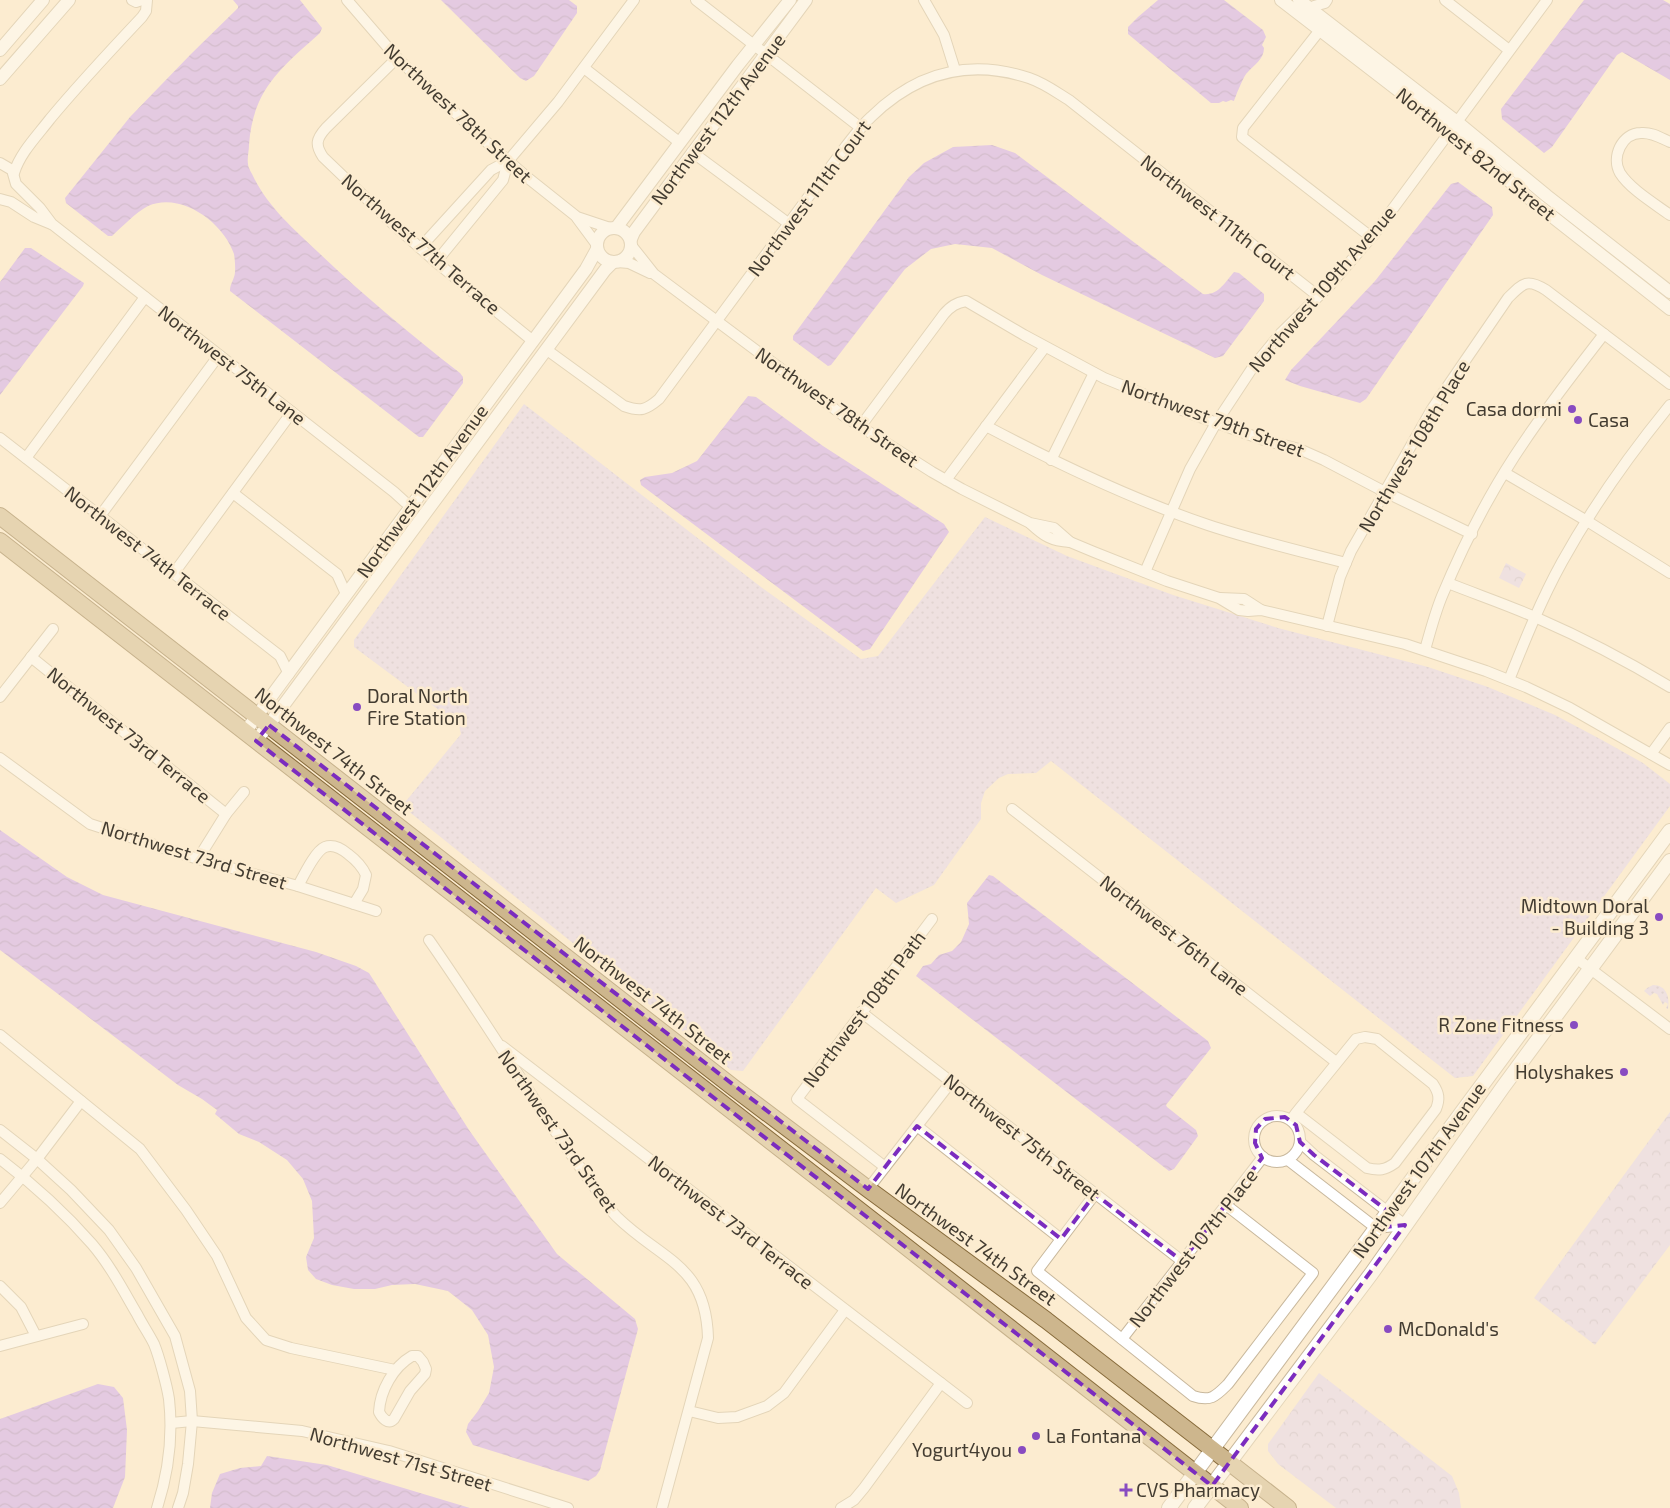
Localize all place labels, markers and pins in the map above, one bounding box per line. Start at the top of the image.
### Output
place label: Casa dormi [1466,397,1562,420]
marker: Casa dormi [1566,403,1578,415]
place label: Casa [1588,408,1629,431]
marker: Casa [1572,414,1584,426]
place label: Doral North Fire Station [367,684,468,729]
marker: Doral North Fire Station [351,701,363,713]
place label: Midtown Doral - Building 3 [1521,894,1649,939]
marker: Midtown Doral - Building 3 [1653,911,1665,923]
place label: R Zone Fitness [1438,1013,1564,1036]
marker: R Zone Fitness [1568,1019,1580,1031]
place label: Holyshakes [1515,1060,1614,1083]
marker: Holyshakes [1618,1066,1630,1078]
place label: McDonald's [1398,1317,1499,1340]
marker: McDonald's [1382,1323,1394,1335]
place label: La Fontana [1046,1424,1141,1447]
marker: La Fontana [1030,1430,1042,1442]
place label: Yogurt4you [912,1438,1012,1461]
marker: Yogurt4you [1016,1444,1028,1456]
place label: CVS Pharmacy [1136,1478,1260,1501]
marker: CVS Pharmacy [1120,1484,1132,1496]

